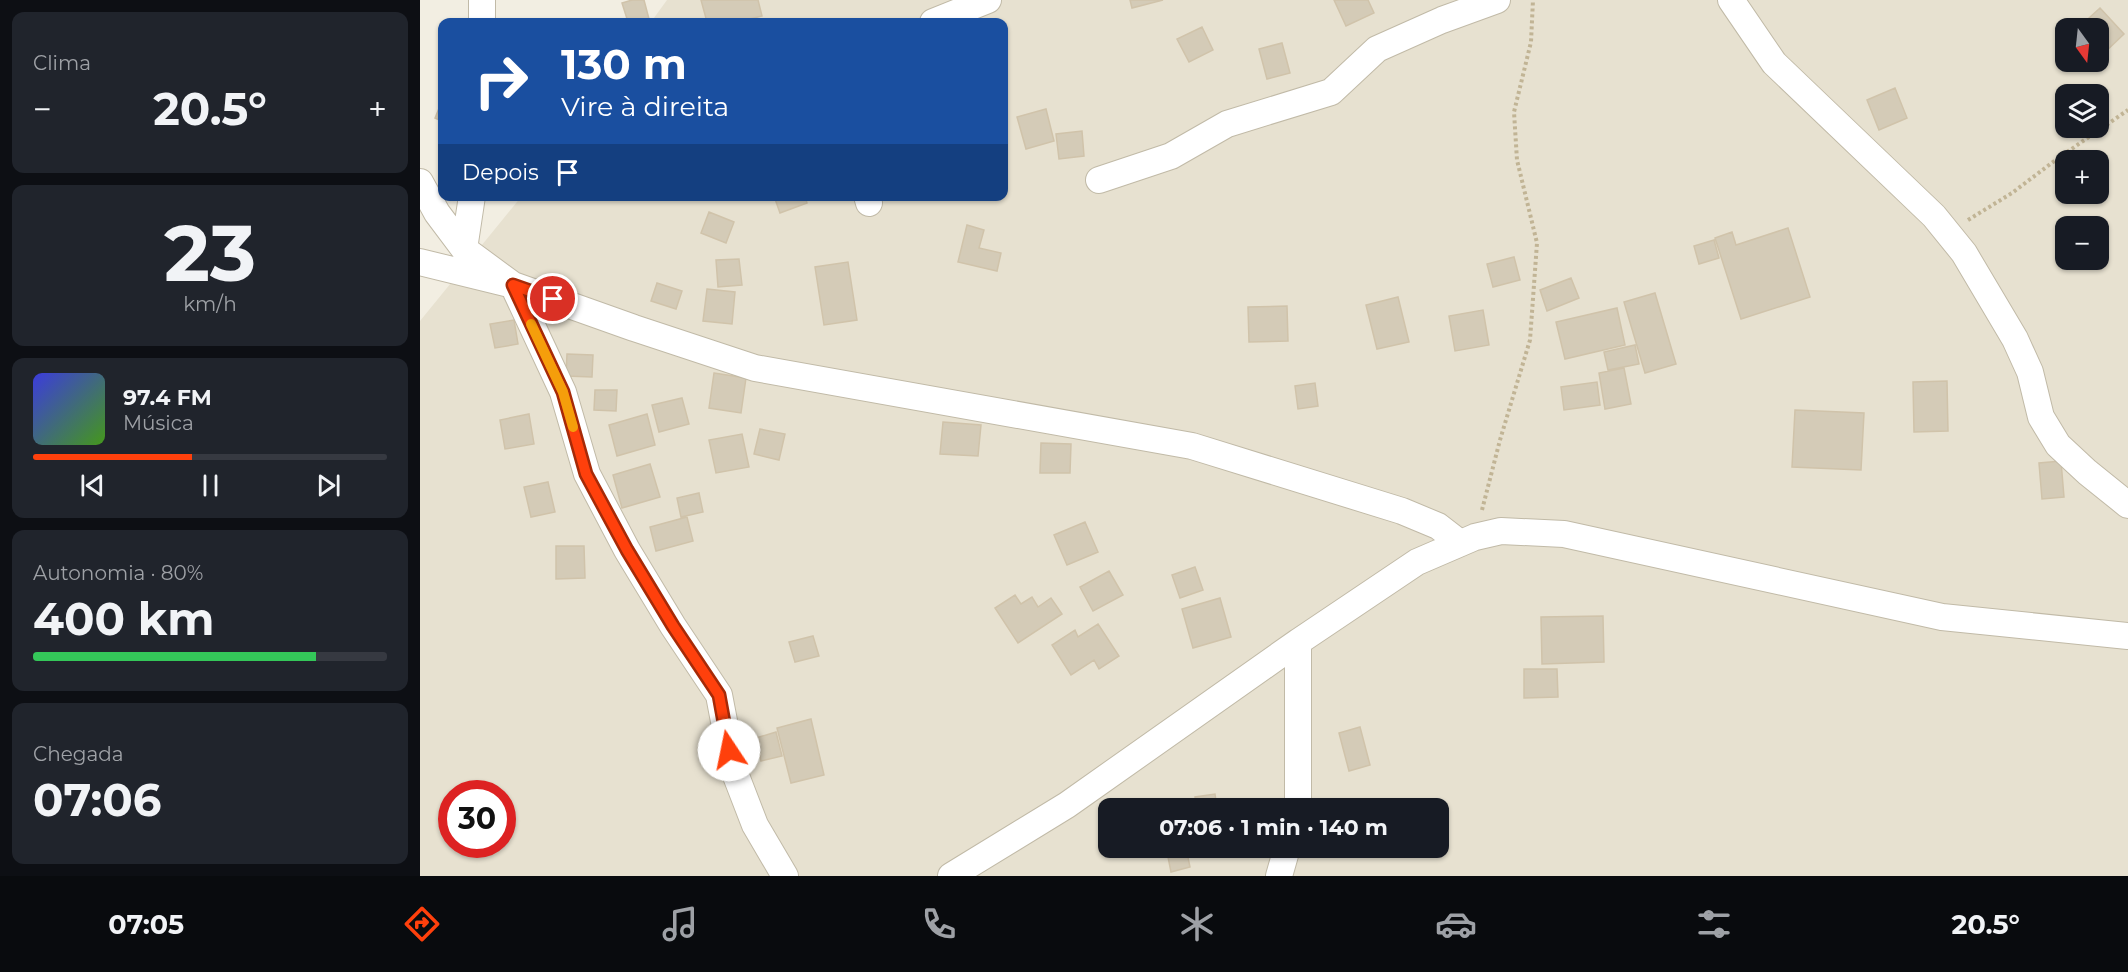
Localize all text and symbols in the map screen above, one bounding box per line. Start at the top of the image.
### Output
north arrow [2055,18,2109,72]
map controls [2055,18,2109,270]
text: 130 m [561,38,687,90]
icon: right [462,42,540,120]
text: Clima [33,51,91,75]
text: 20.5° [153,81,267,136]
button: layers [2055,84,2109,138]
text: − [33,89,52,129]
text: + [368,89,387,129]
text: Vire à direita [561,90,729,123]
button: + [2055,150,2109,204]
icon: arrive [551,156,584,189]
text: Depois [462,159,539,186]
text: 23 [164,205,256,301]
button: − [2055,216,2109,270]
pin [527,273,578,324]
icon: arrive [536,282,569,315]
text: km/h [183,292,237,316]
text: 97.4 FM [123,384,212,411]
text: Música [123,411,194,435]
icon: previous [76,469,109,502]
icon: pause [194,469,227,502]
icon: next [312,469,345,502]
text: Autonomia · 80% [33,561,203,585]
text: 400 km [33,591,214,646]
position arrow [697,718,761,782]
text: Chegada [33,742,124,766]
text: 07:06 [33,772,161,827]
speed limit sign: 30 [438,780,516,858]
text: 07:06 · 1 min · 140 m [1159,814,1388,841]
icon: directions [401,903,443,945]
icon: music [659,903,701,945]
icon: phone [918,903,960,945]
icon: climate [1176,903,1218,945]
icon: car [1435,903,1477,945]
icon: filters [1693,903,1735,945]
text: 07:05 [108,908,184,941]
text: 20.5° [1952,908,2020,941]

